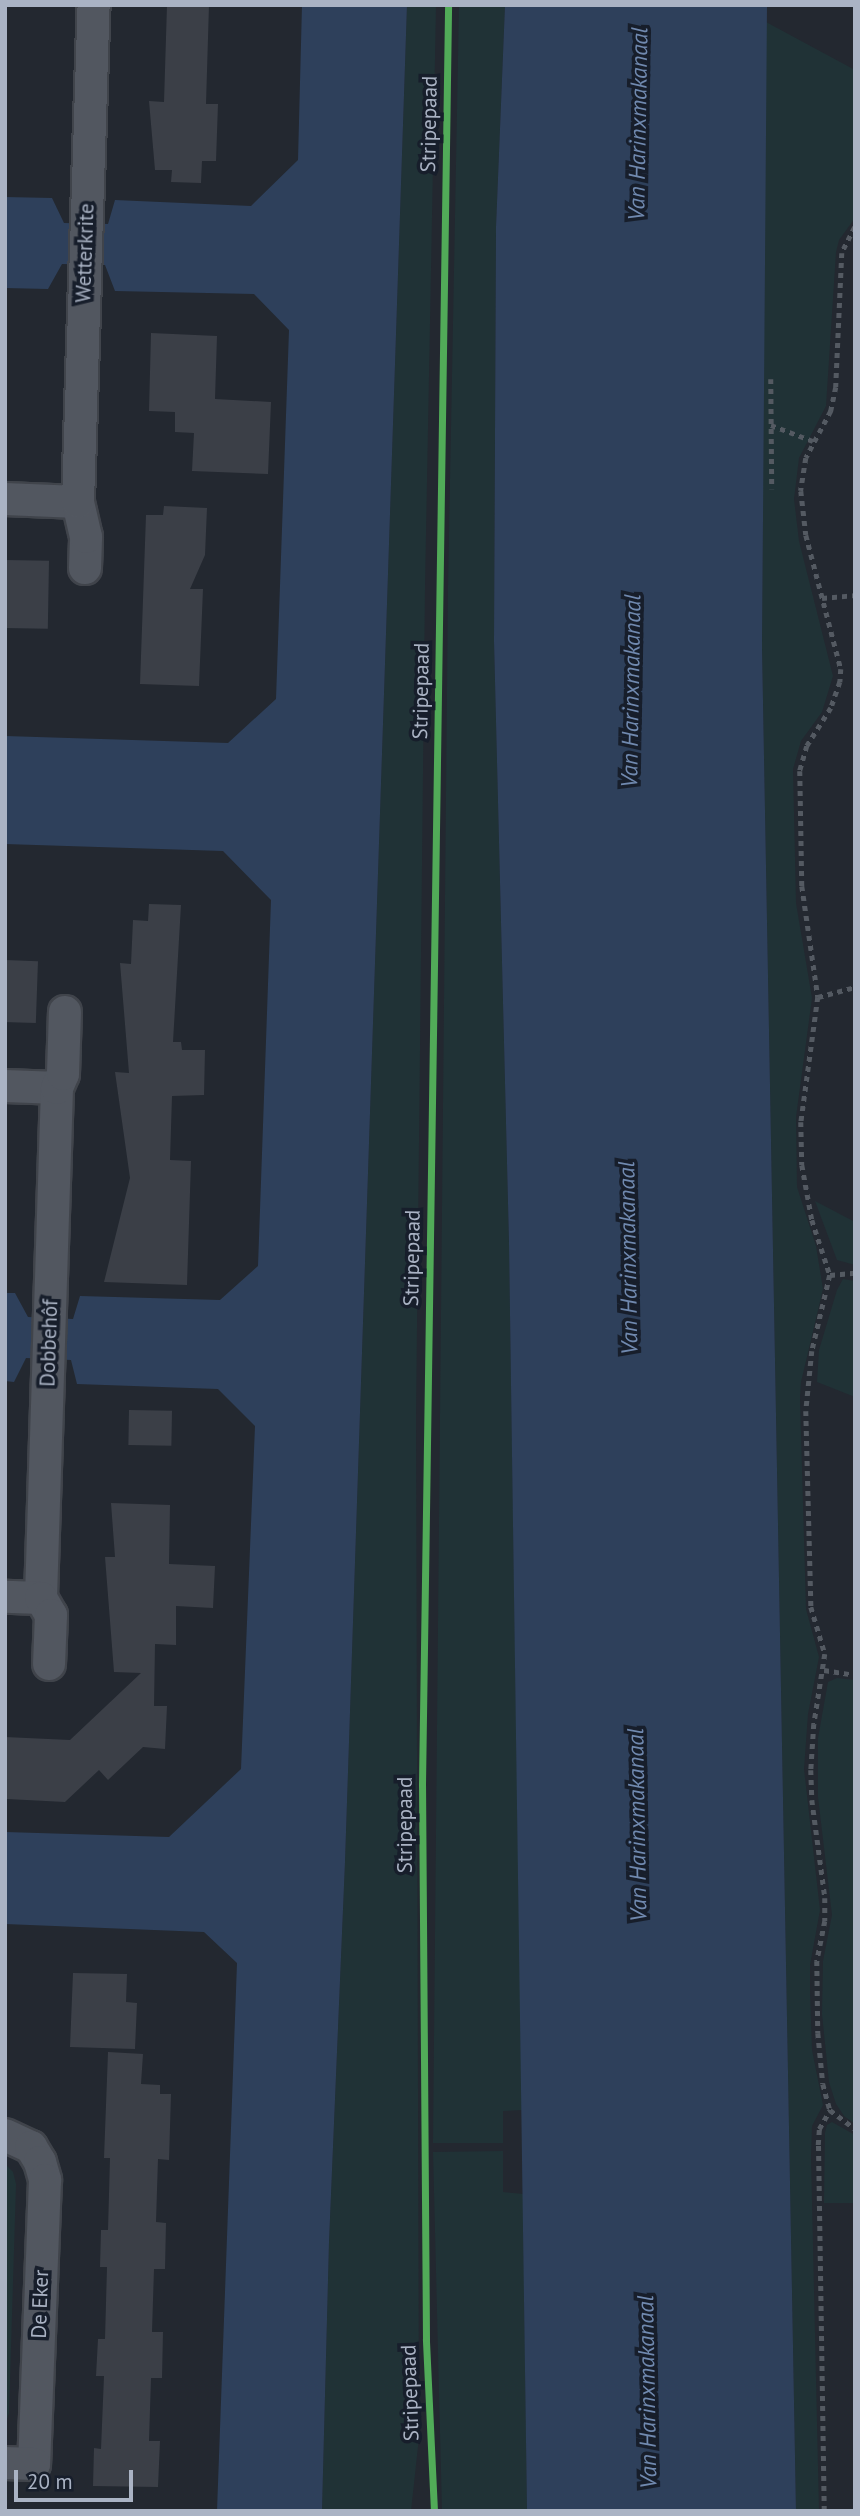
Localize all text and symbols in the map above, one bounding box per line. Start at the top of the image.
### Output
water label: Van Harinxmakanaal [623,27,653,221]
street label: Stripepaad [416,76,442,172]
street label: Wetterkrite [71,203,99,303]
water label: Van Harinxmakanaal [616,594,646,788]
street label: Stripepaad [408,643,434,739]
water label: Van Harinxmakanaal [613,1161,643,1355]
street label: Stripepaad [399,1210,425,1306]
street label: Dobbehôf [35,1299,63,1387]
water label: Van Harinxmakanaal [622,1728,652,1922]
street label: Stripepaad [392,1777,418,1873]
street label: De Eker [26,2269,54,2339]
water label: Van Harinxmakanaal [632,2295,662,2489]
street label: Stripepaad [396,2344,424,2442]
scale bar [18,2456,136,2500]
text: 20 m [27,2468,73,2495]

